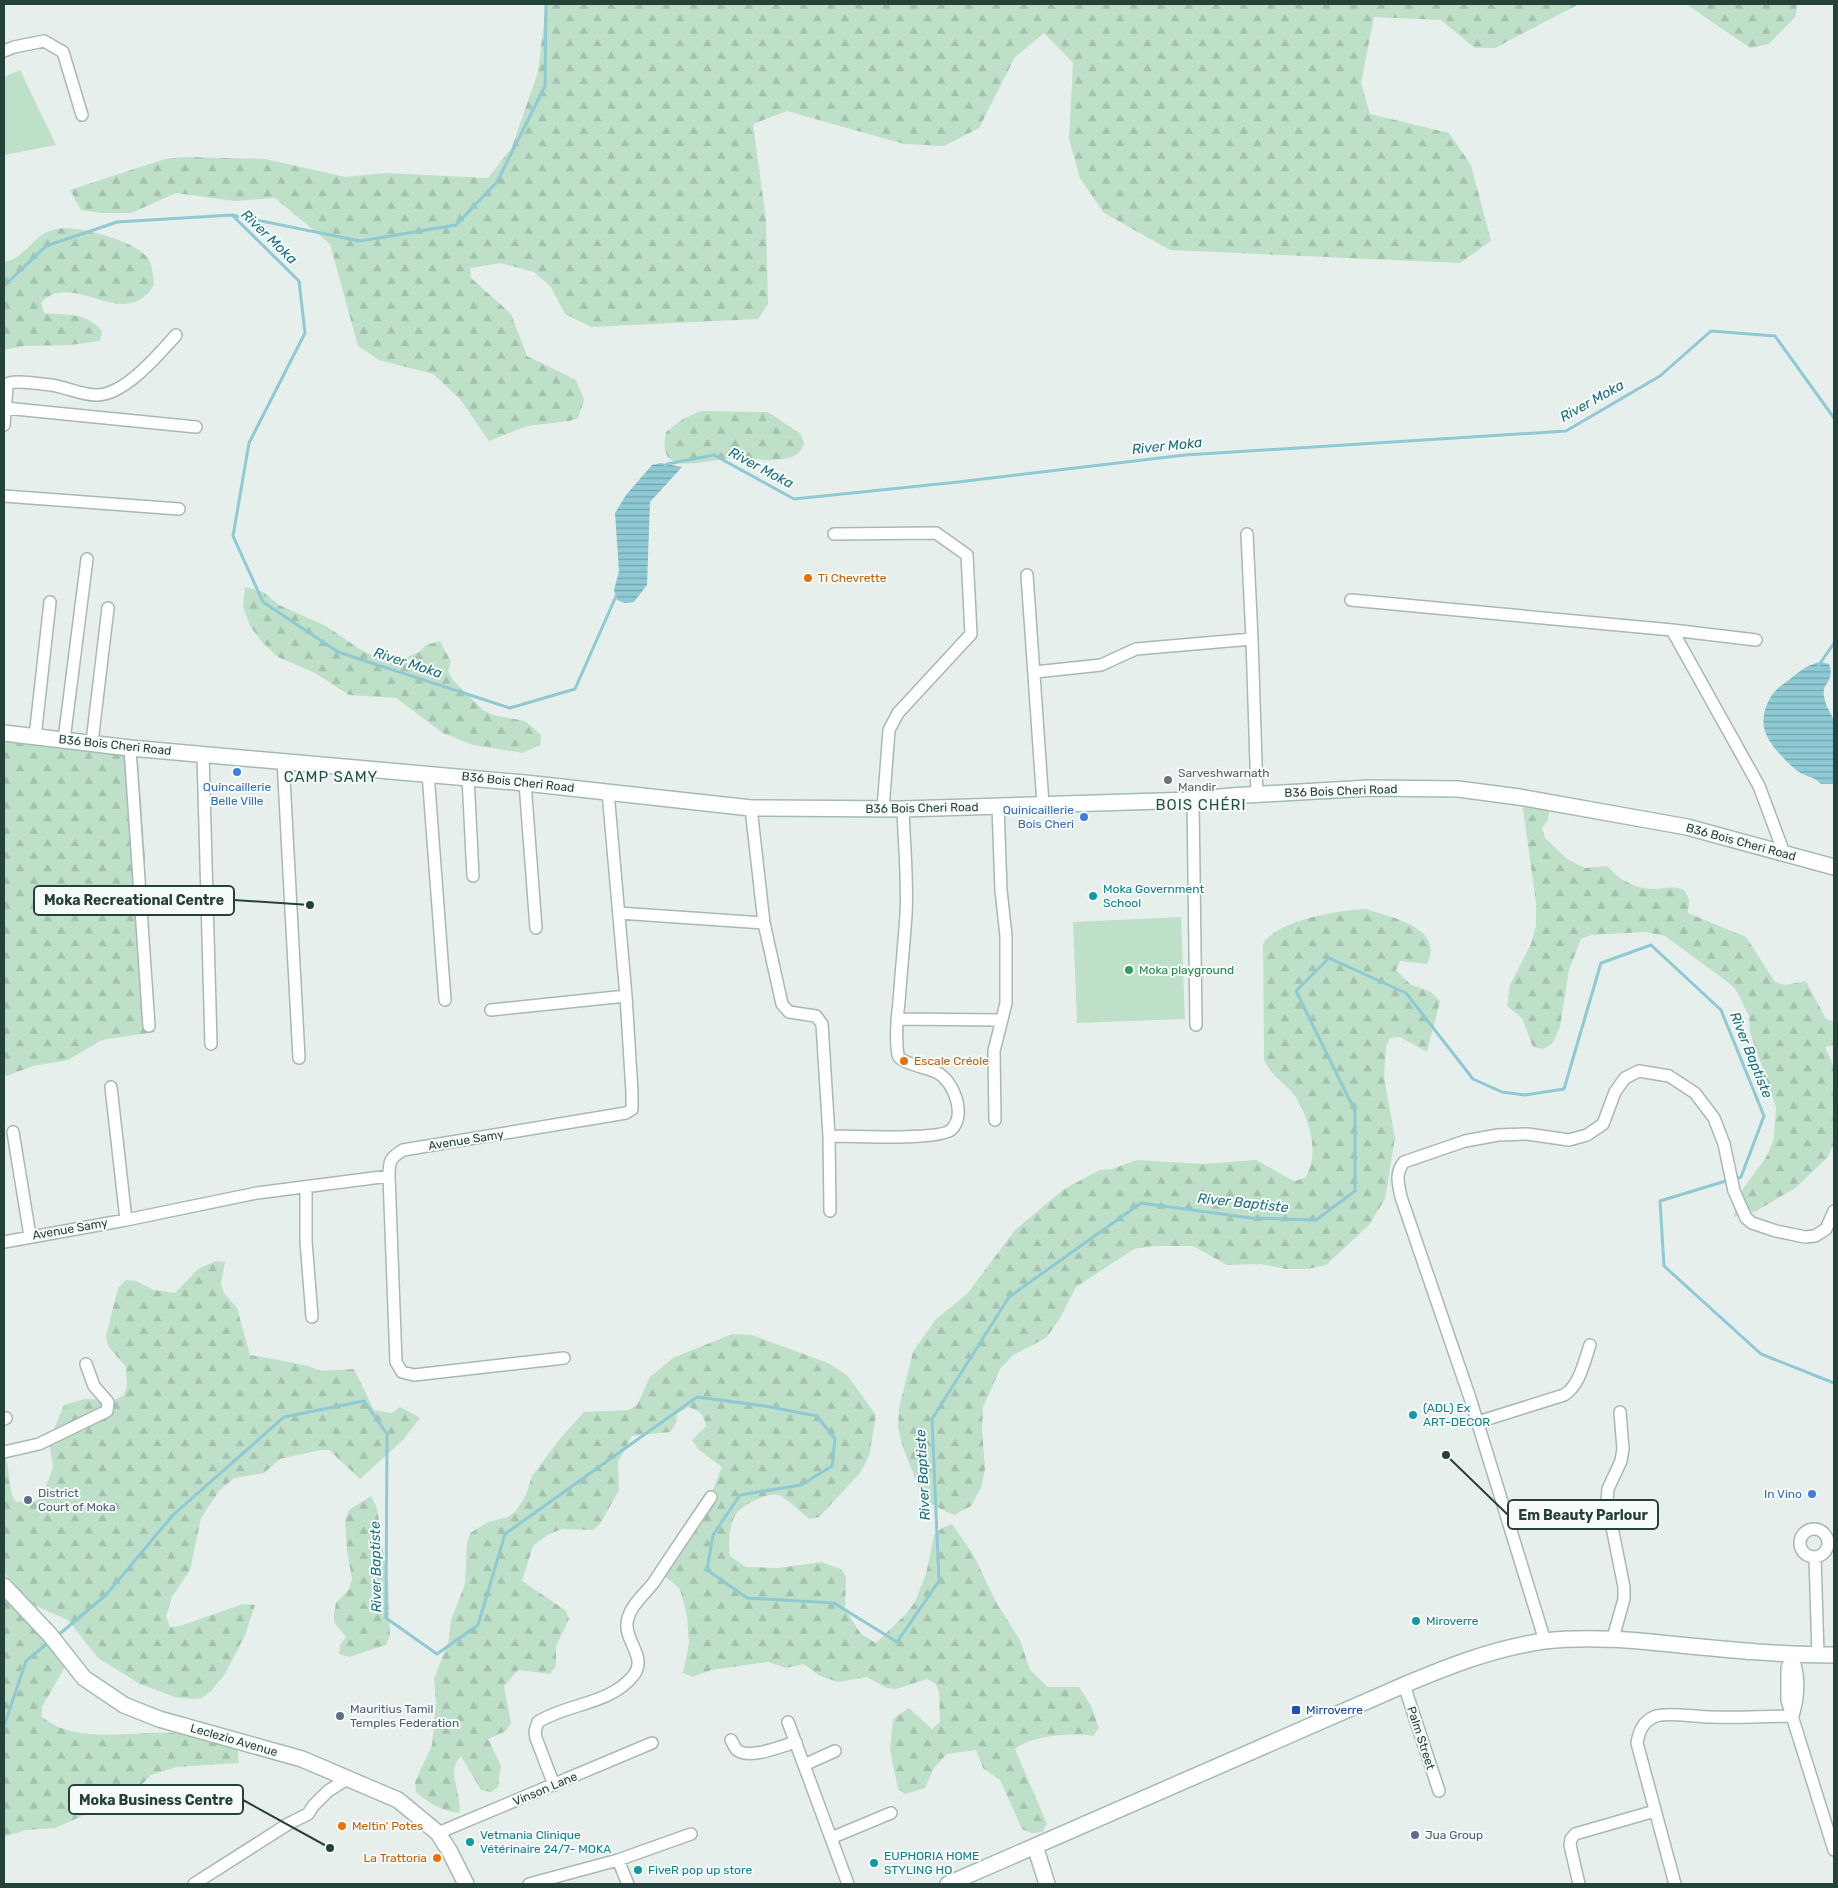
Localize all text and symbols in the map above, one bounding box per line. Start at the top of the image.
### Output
water label: River Moka [238,206,300,268]
water label: River Moka [1557,376,1627,426]
water label: River Moka [1131,434,1203,458]
water label: River Moka [726,444,796,492]
place label: Ti Chevrette [818,571,887,585]
marker: Ti Chevrette [802,572,814,584]
water label: River Moka [372,644,444,682]
street label: B36 Bois Cheri Road [58,732,172,758]
marker: Quincaillerie Belle Ville [231,766,243,778]
place label: Sarveshwarnath Mandir [1178,766,1270,794]
district label: CAMP SAMY [284,768,378,786]
street label: B36 Bois Cheri Road [461,769,575,795]
marker: Sarveshwarnath Mandir [1162,774,1174,786]
place label: Quincaillerie Belle Ville [203,780,271,808]
street label: B36 Bois Cheri Road [1284,782,1398,800]
district label: BOIS CHÉRI [1156,796,1247,814]
street label: B36 Bois Cheri Road [865,800,979,816]
place label: Quinicaillerie Bois Cheri [1003,803,1074,831]
marker: Quinicaillerie Bois Cheri [1078,811,1090,823]
street label: B36 Bois Cheri Road [1685,821,1797,863]
place label: Moka Government School [1103,882,1204,910]
callout: Moka Recreational Centre [34,886,234,915]
marker: Moka Government School [1087,890,1099,902]
text: Moka Recreational Centre [44,892,224,909]
place label: Moka playground [1139,963,1234,977]
marker: Moka playground [1123,964,1135,976]
water label: River Baptiste [1726,1009,1776,1101]
place label: Escale Créole [914,1054,989,1068]
marker: Escale Créole [898,1055,910,1067]
street label: Avenue Samy [427,1127,505,1153]
water label: River Baptiste [1197,1190,1289,1216]
street label: Avenue Samy [31,1215,109,1243]
place label: (ADL) Ex ART-DECOR [1423,1401,1490,1429]
marker: (ADL) Ex ART-DECOR [1407,1409,1419,1421]
water label: River Baptiste [912,1429,934,1521]
place label: District Court of Moka [38,1486,116,1514]
place label: In Vino [1764,1487,1802,1501]
marker: In Vino [1806,1488,1818,1500]
marker: District Court of Moka [22,1494,34,1506]
callout: Em Beauty Parlour [1508,1500,1658,1529]
text: Em Beauty Parlour [1518,1507,1648,1524]
water label: River Baptiste [367,1521,385,1613]
place label: Miroverre [1426,1614,1479,1628]
marker: Miroverre [1410,1615,1422,1627]
place label: Mauritius Tamil Temples Federation [350,1702,459,1730]
place label: Mirroverre [1306,1703,1363,1717]
marker: Mirroverre [1290,1704,1302,1716]
street label: Palm Street [1404,1705,1438,1772]
marker: Mauritius Tamil Temples Federation [334,1710,346,1722]
street label: Leclezio Avenue [189,1721,280,1759]
street label: Vinson Lane [511,1769,580,1809]
callout: Moka Business Centre [69,1785,243,1814]
text: Moka Business Centre [79,1792,233,1809]
place label: Meltin' Potes [352,1819,423,1833]
marker: Meltin' Potes [336,1820,348,1832]
place label: Vetmania Clinique Vétérinaire 24/7- MOKA [480,1828,611,1856]
place label: Jua Group [1425,1828,1483,1842]
marker: Jua Group [1409,1829,1421,1841]
marker: Vetmania Clinique Vétérinaire 24/7- MOKA [464,1836,476,1848]
place label: EUPHORIA HOME STYLING HO [884,1849,979,1877]
place label: La Trattoria [364,1851,427,1865]
marker: La Trattoria [431,1852,443,1864]
marker: EUPHORIA HOME STYLING HO [868,1857,880,1869]
place label: FiveR pop up store [648,1863,752,1877]
marker: FiveR pop up store [632,1864,644,1876]

